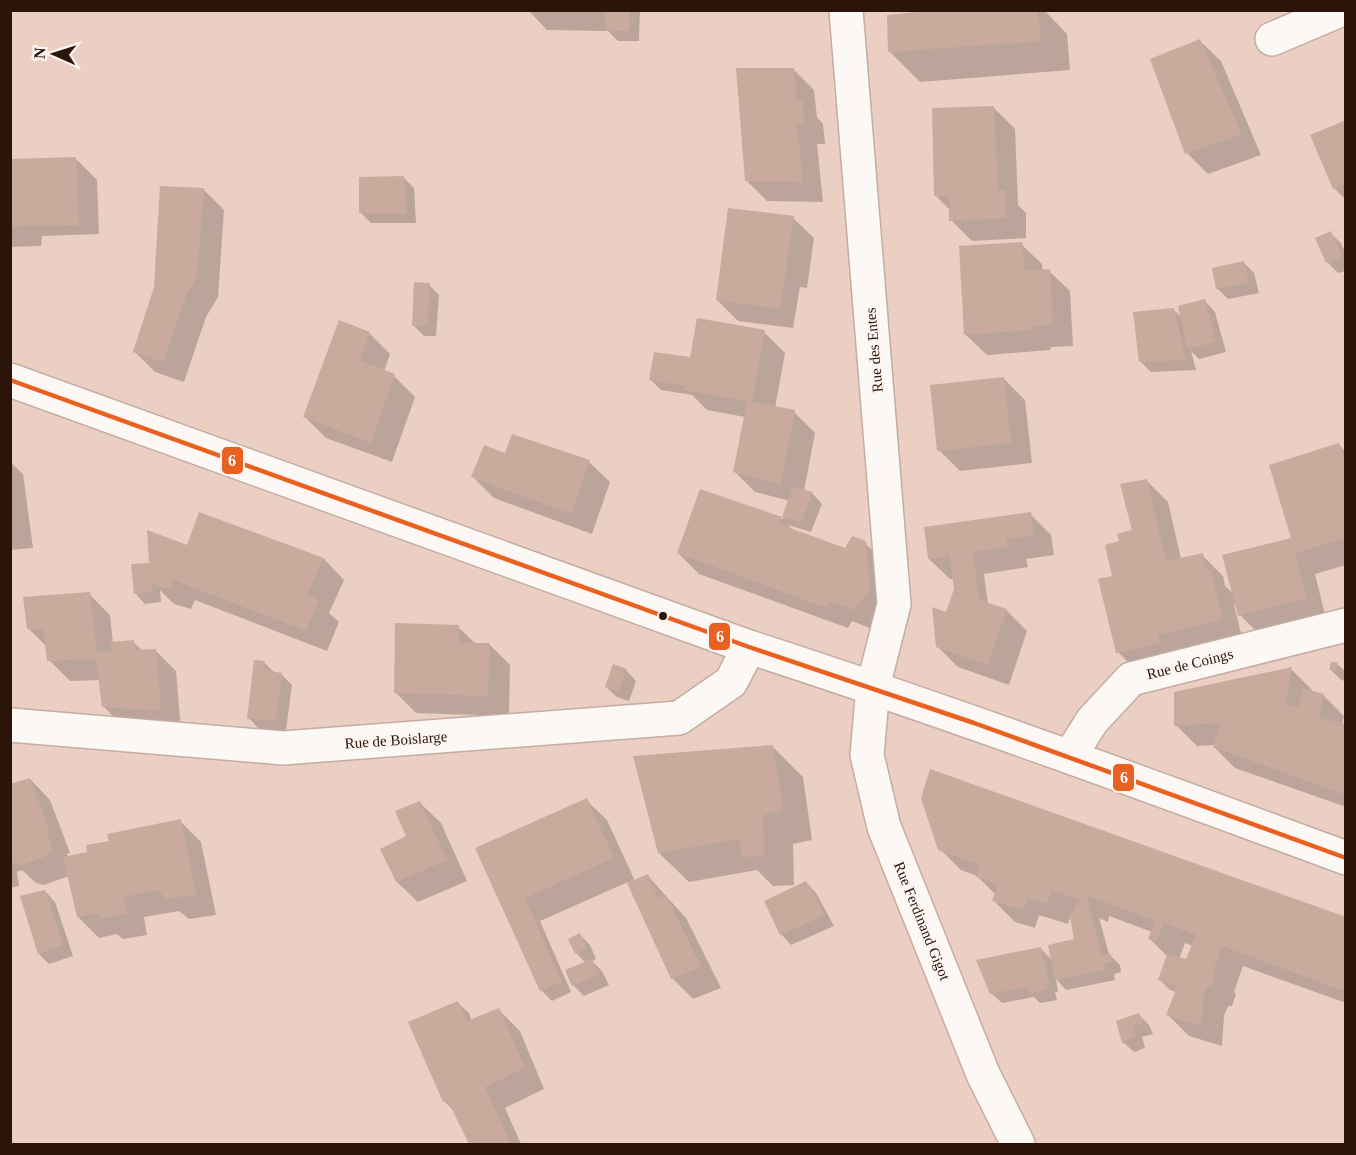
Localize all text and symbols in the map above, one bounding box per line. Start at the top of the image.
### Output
north arrow [24,24,84,84]
text: N [31,47,48,59]
street label: Rue des Entes [862,307,886,393]
line badge: 6 [221,446,244,475]
text: 6 [228,452,236,469]
unlabelled marker [657,610,669,622]
line badge: 6 [708,622,731,651]
text: 6 [716,628,724,645]
street label: Rue de Coings [1145,646,1235,682]
street label: Rue de Boislarge [344,728,448,752]
line badge: 6 [1112,763,1135,792]
text: 6 [1120,769,1128,786]
street label: Rue Ferdinand Gigot [891,859,953,983]

